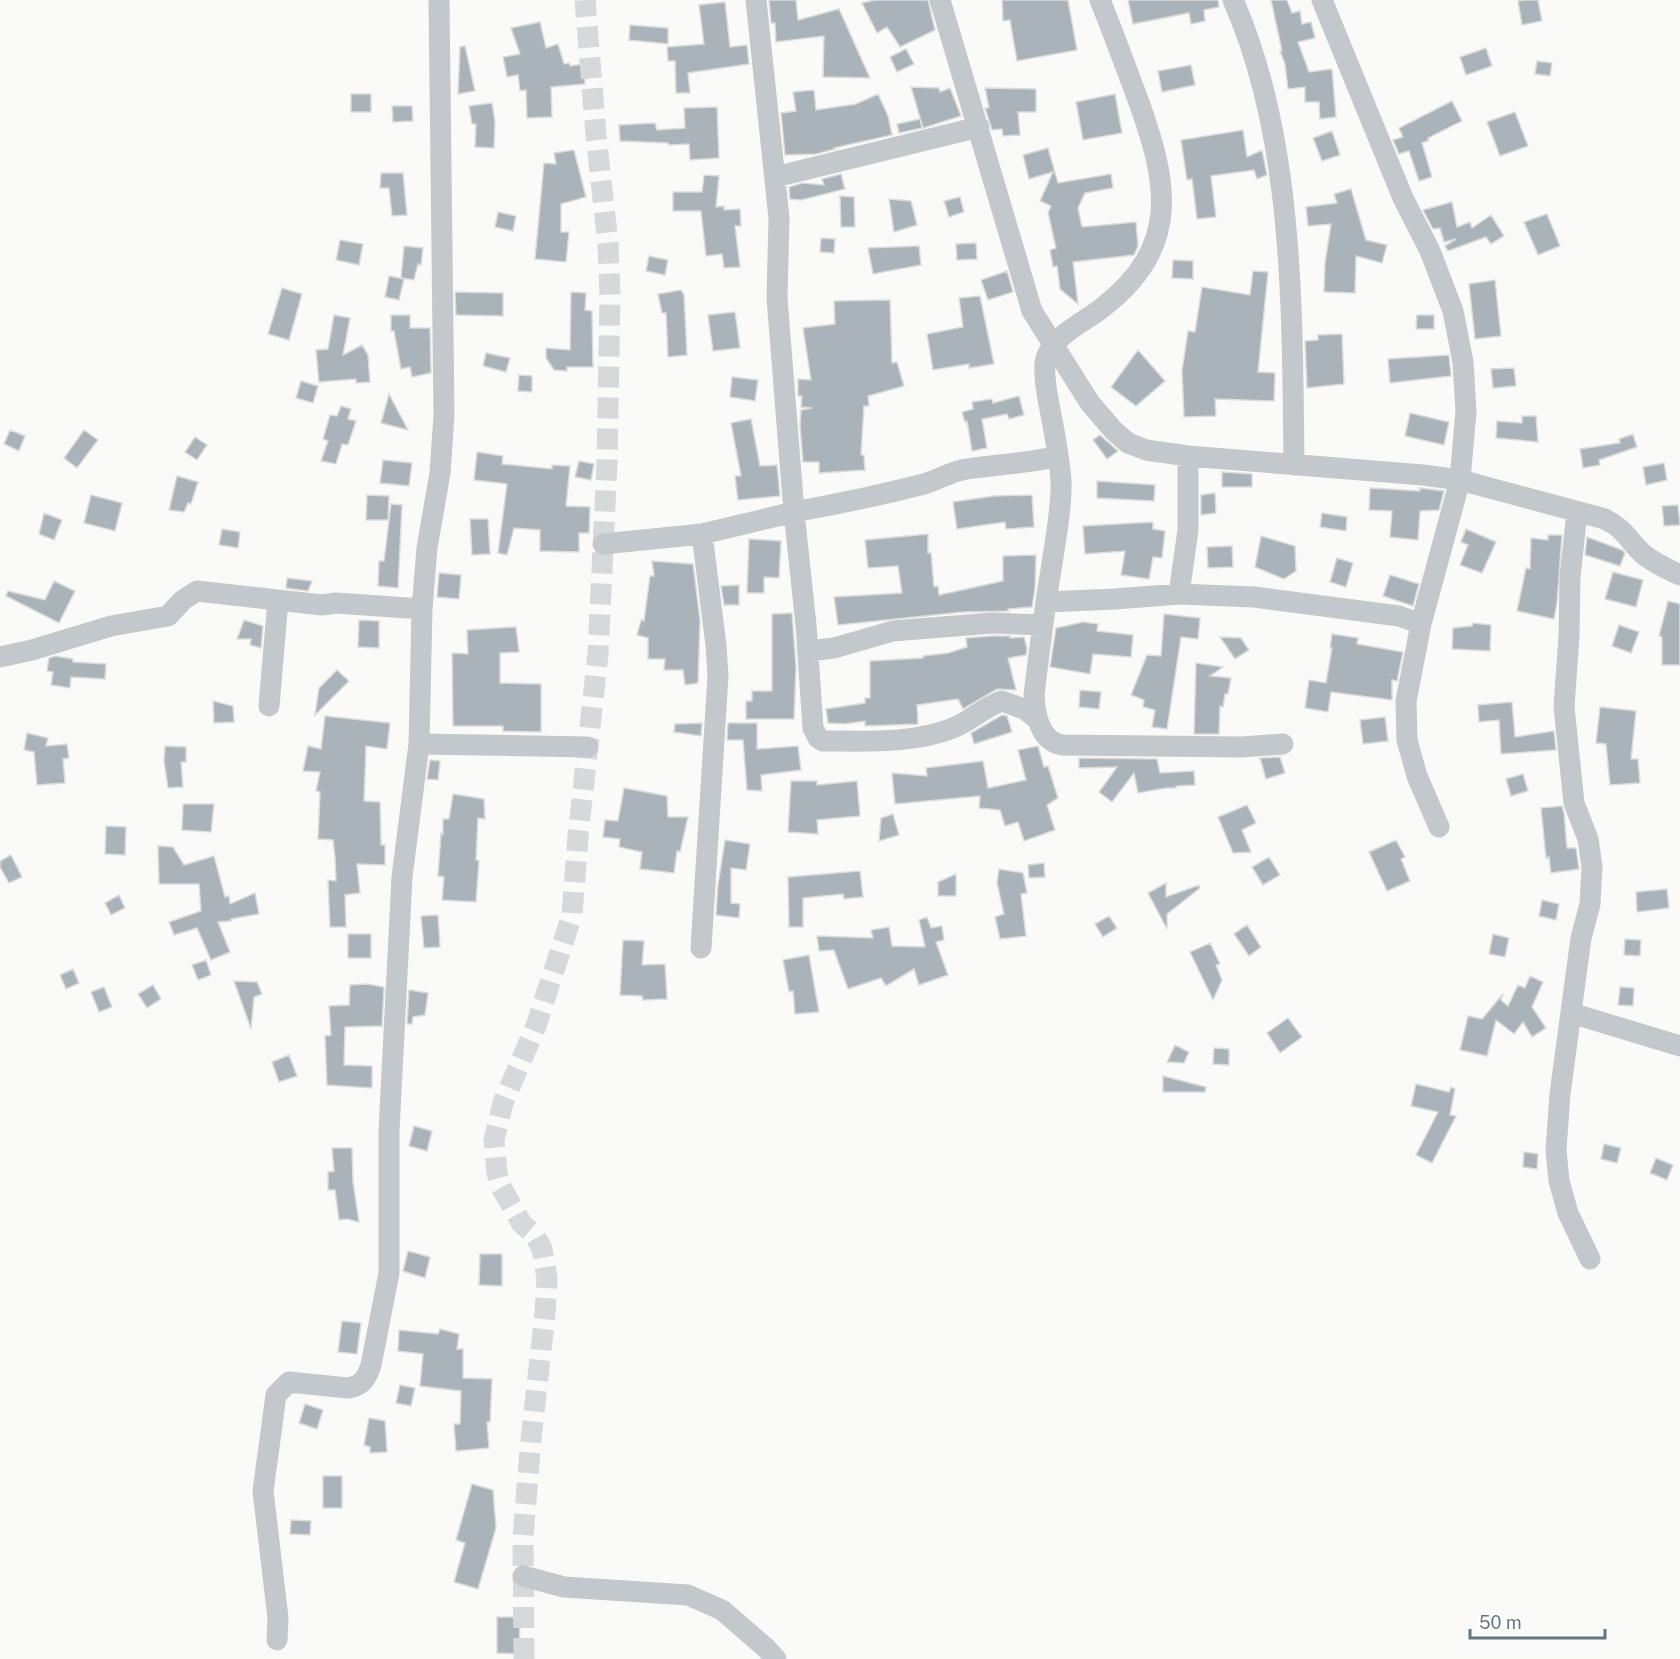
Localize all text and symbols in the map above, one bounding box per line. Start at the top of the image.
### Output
scale bar [1470,1602,1605,1640]
text: 50 m [1479,1612,1522,1633]

